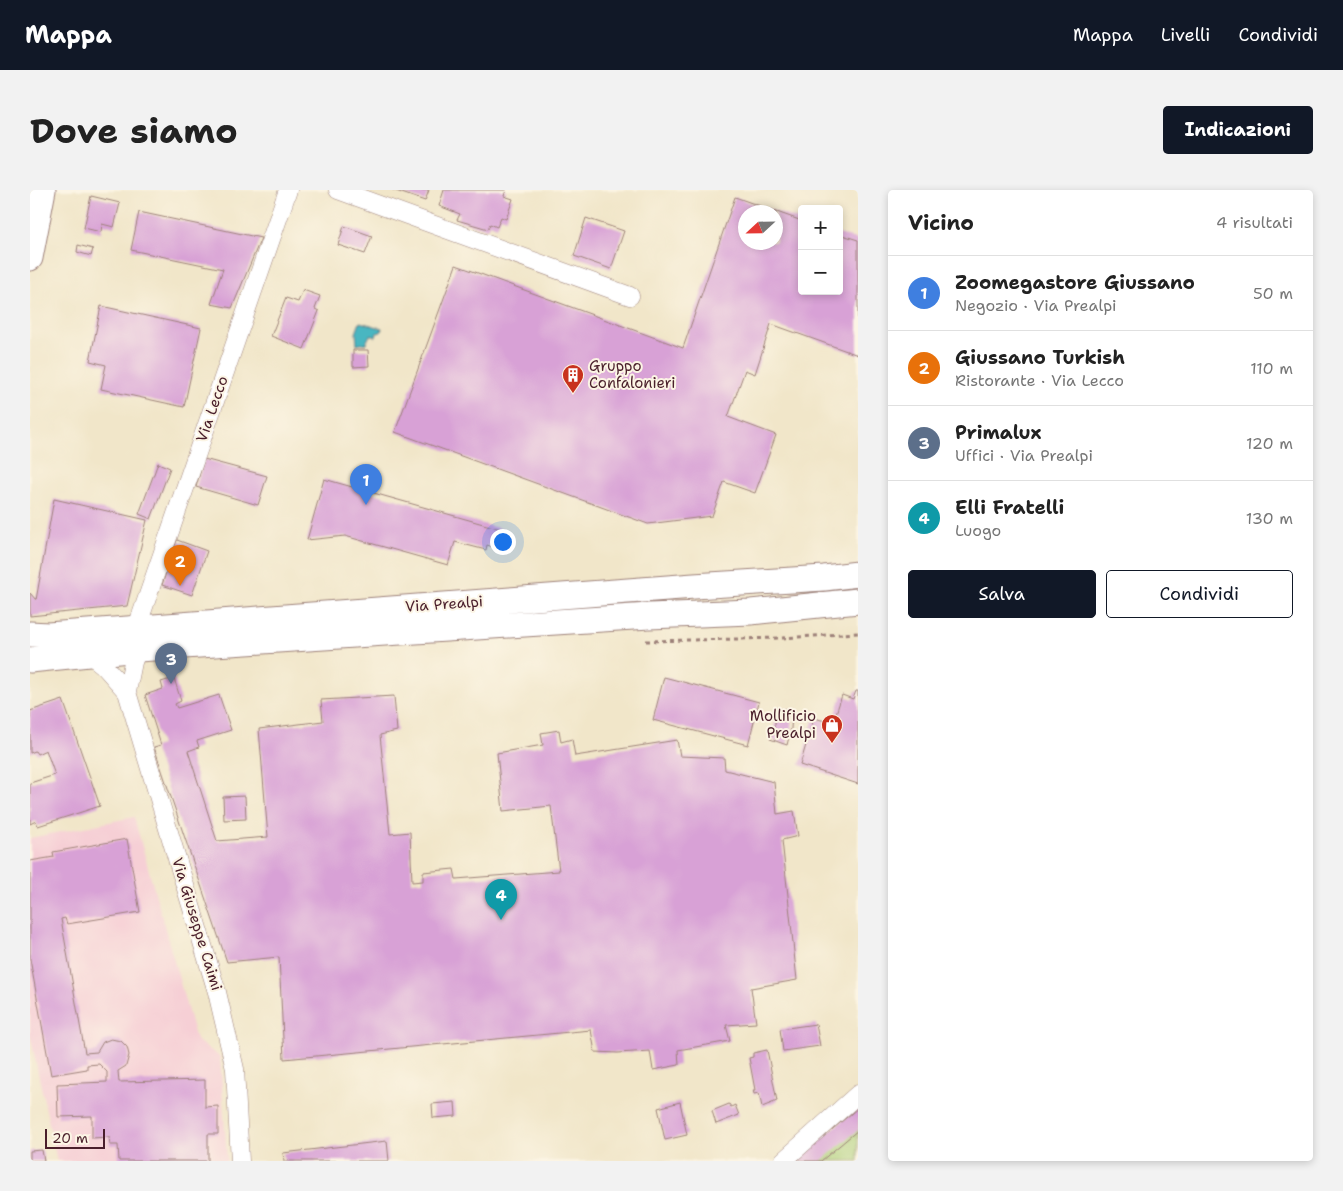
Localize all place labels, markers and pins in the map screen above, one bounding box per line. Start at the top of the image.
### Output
place label: Gruppo Confalonieri [589,356,675,393]
building icon: Gruppo Confalonieri [561,363,585,394]
pin: 1 [350,464,382,505]
pin: 2 [164,545,196,586]
pin: 3 [155,643,187,684]
place label: Mollificio Prealpi [750,706,816,743]
shop icon: Mollificio Prealpi [820,713,844,744]
pin: 4 [485,879,517,920]

